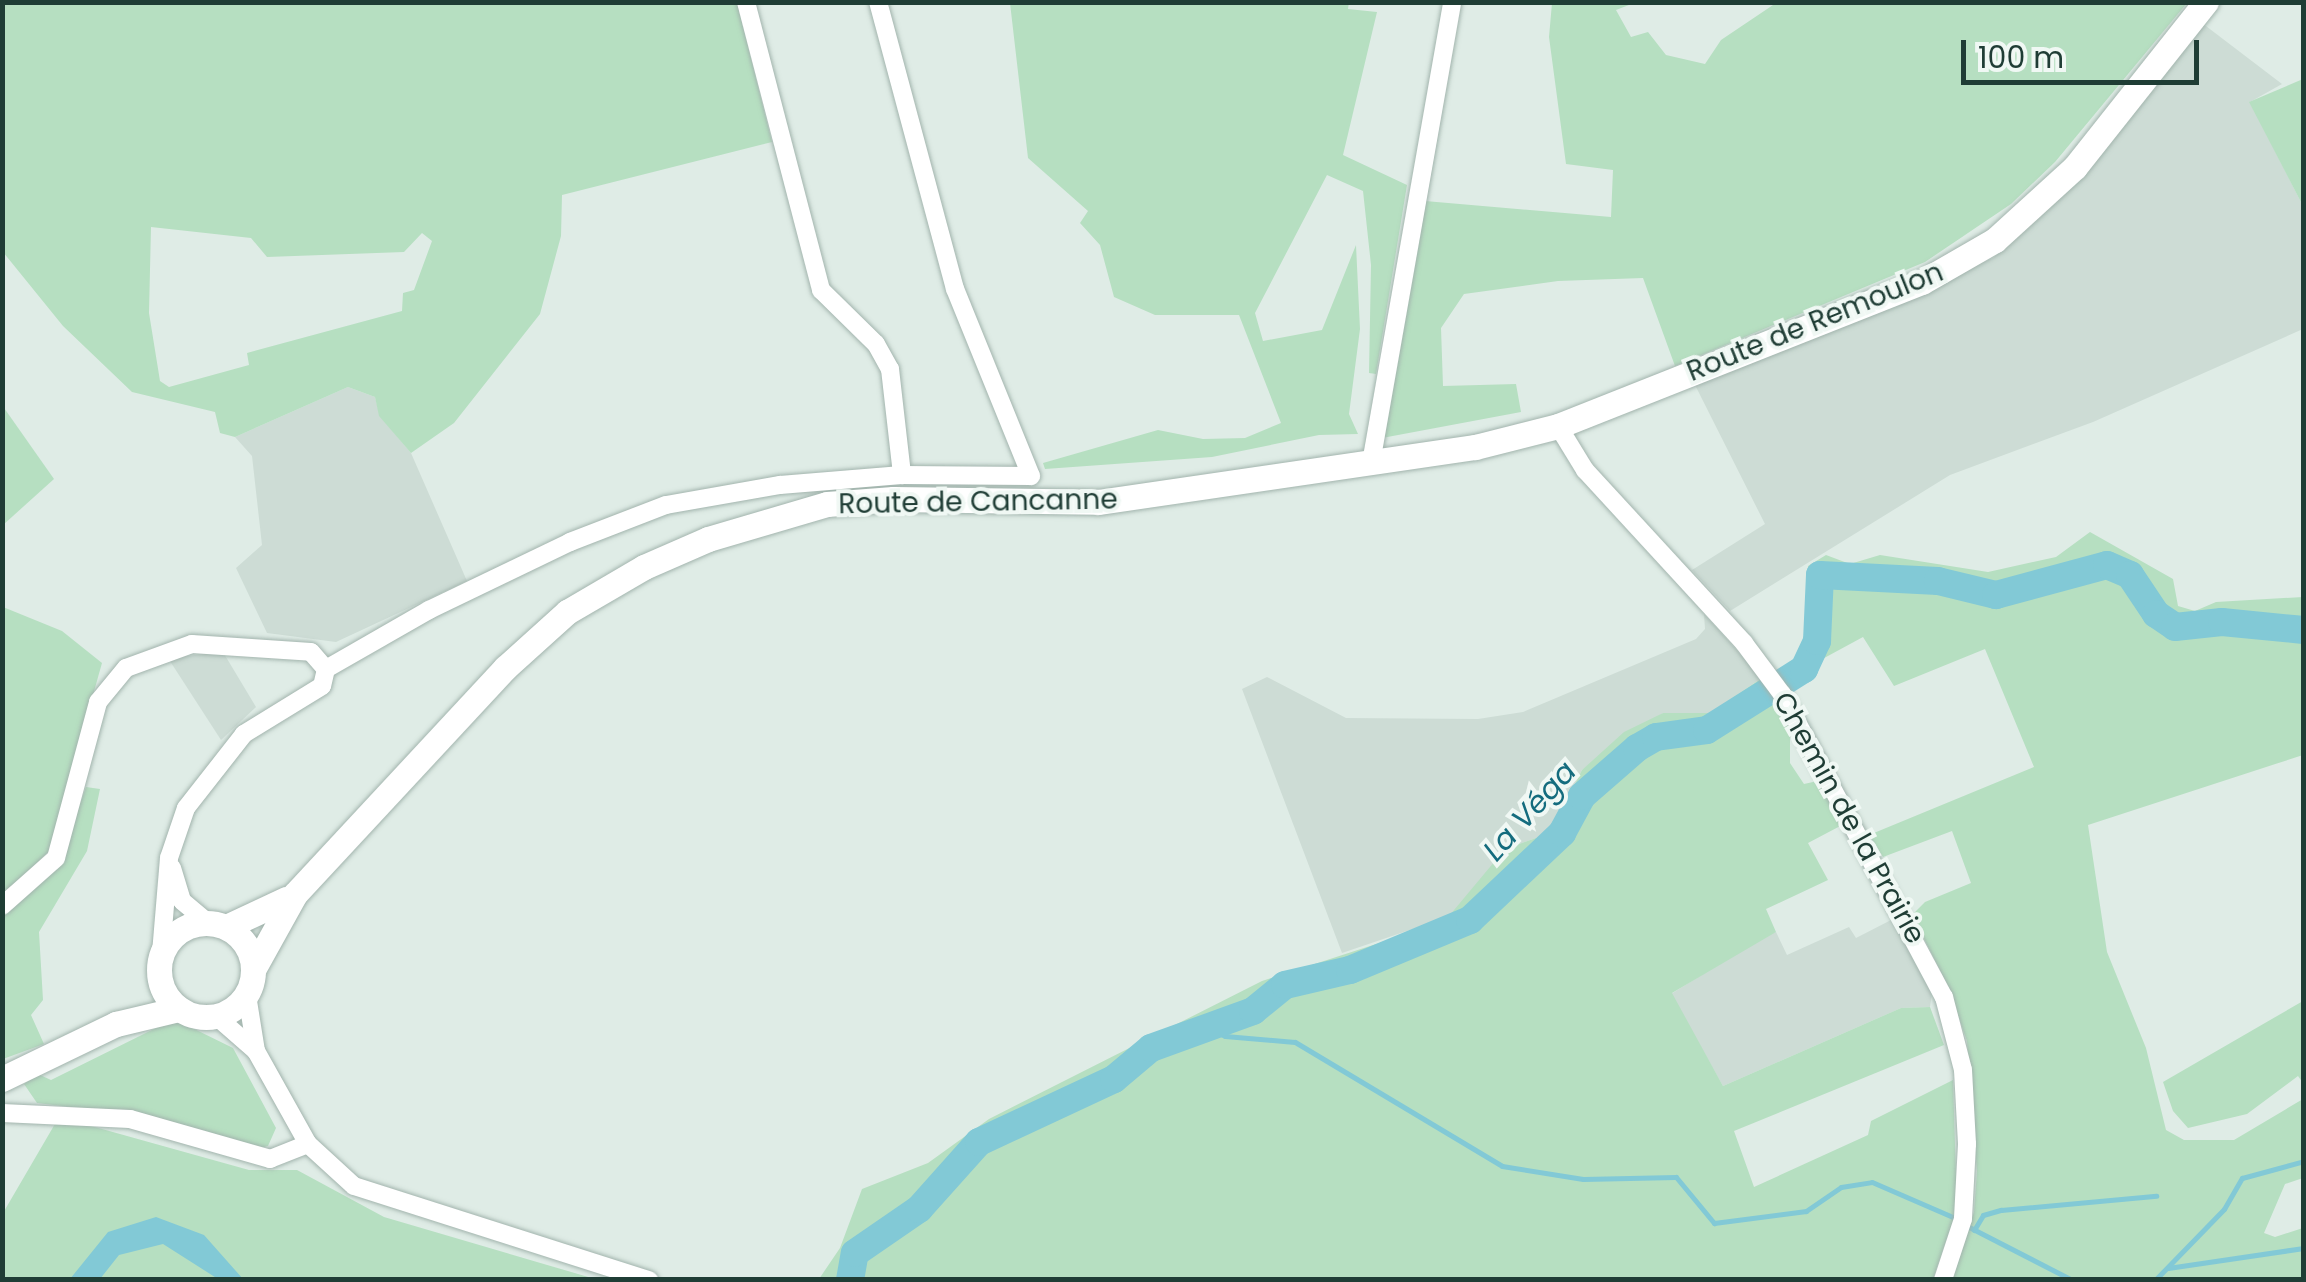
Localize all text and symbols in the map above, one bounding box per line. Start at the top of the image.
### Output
scale bar [1966,20,2204,82]
text: 100 m [1978,36,2064,79]
street label: Route de Remoulon [1682,255,1948,389]
street label: Route de Cancanne [838,483,1118,521]
street label: Chemin de la Prairie [1766,686,1932,950]
water label: La Véga [1476,754,1584,868]

